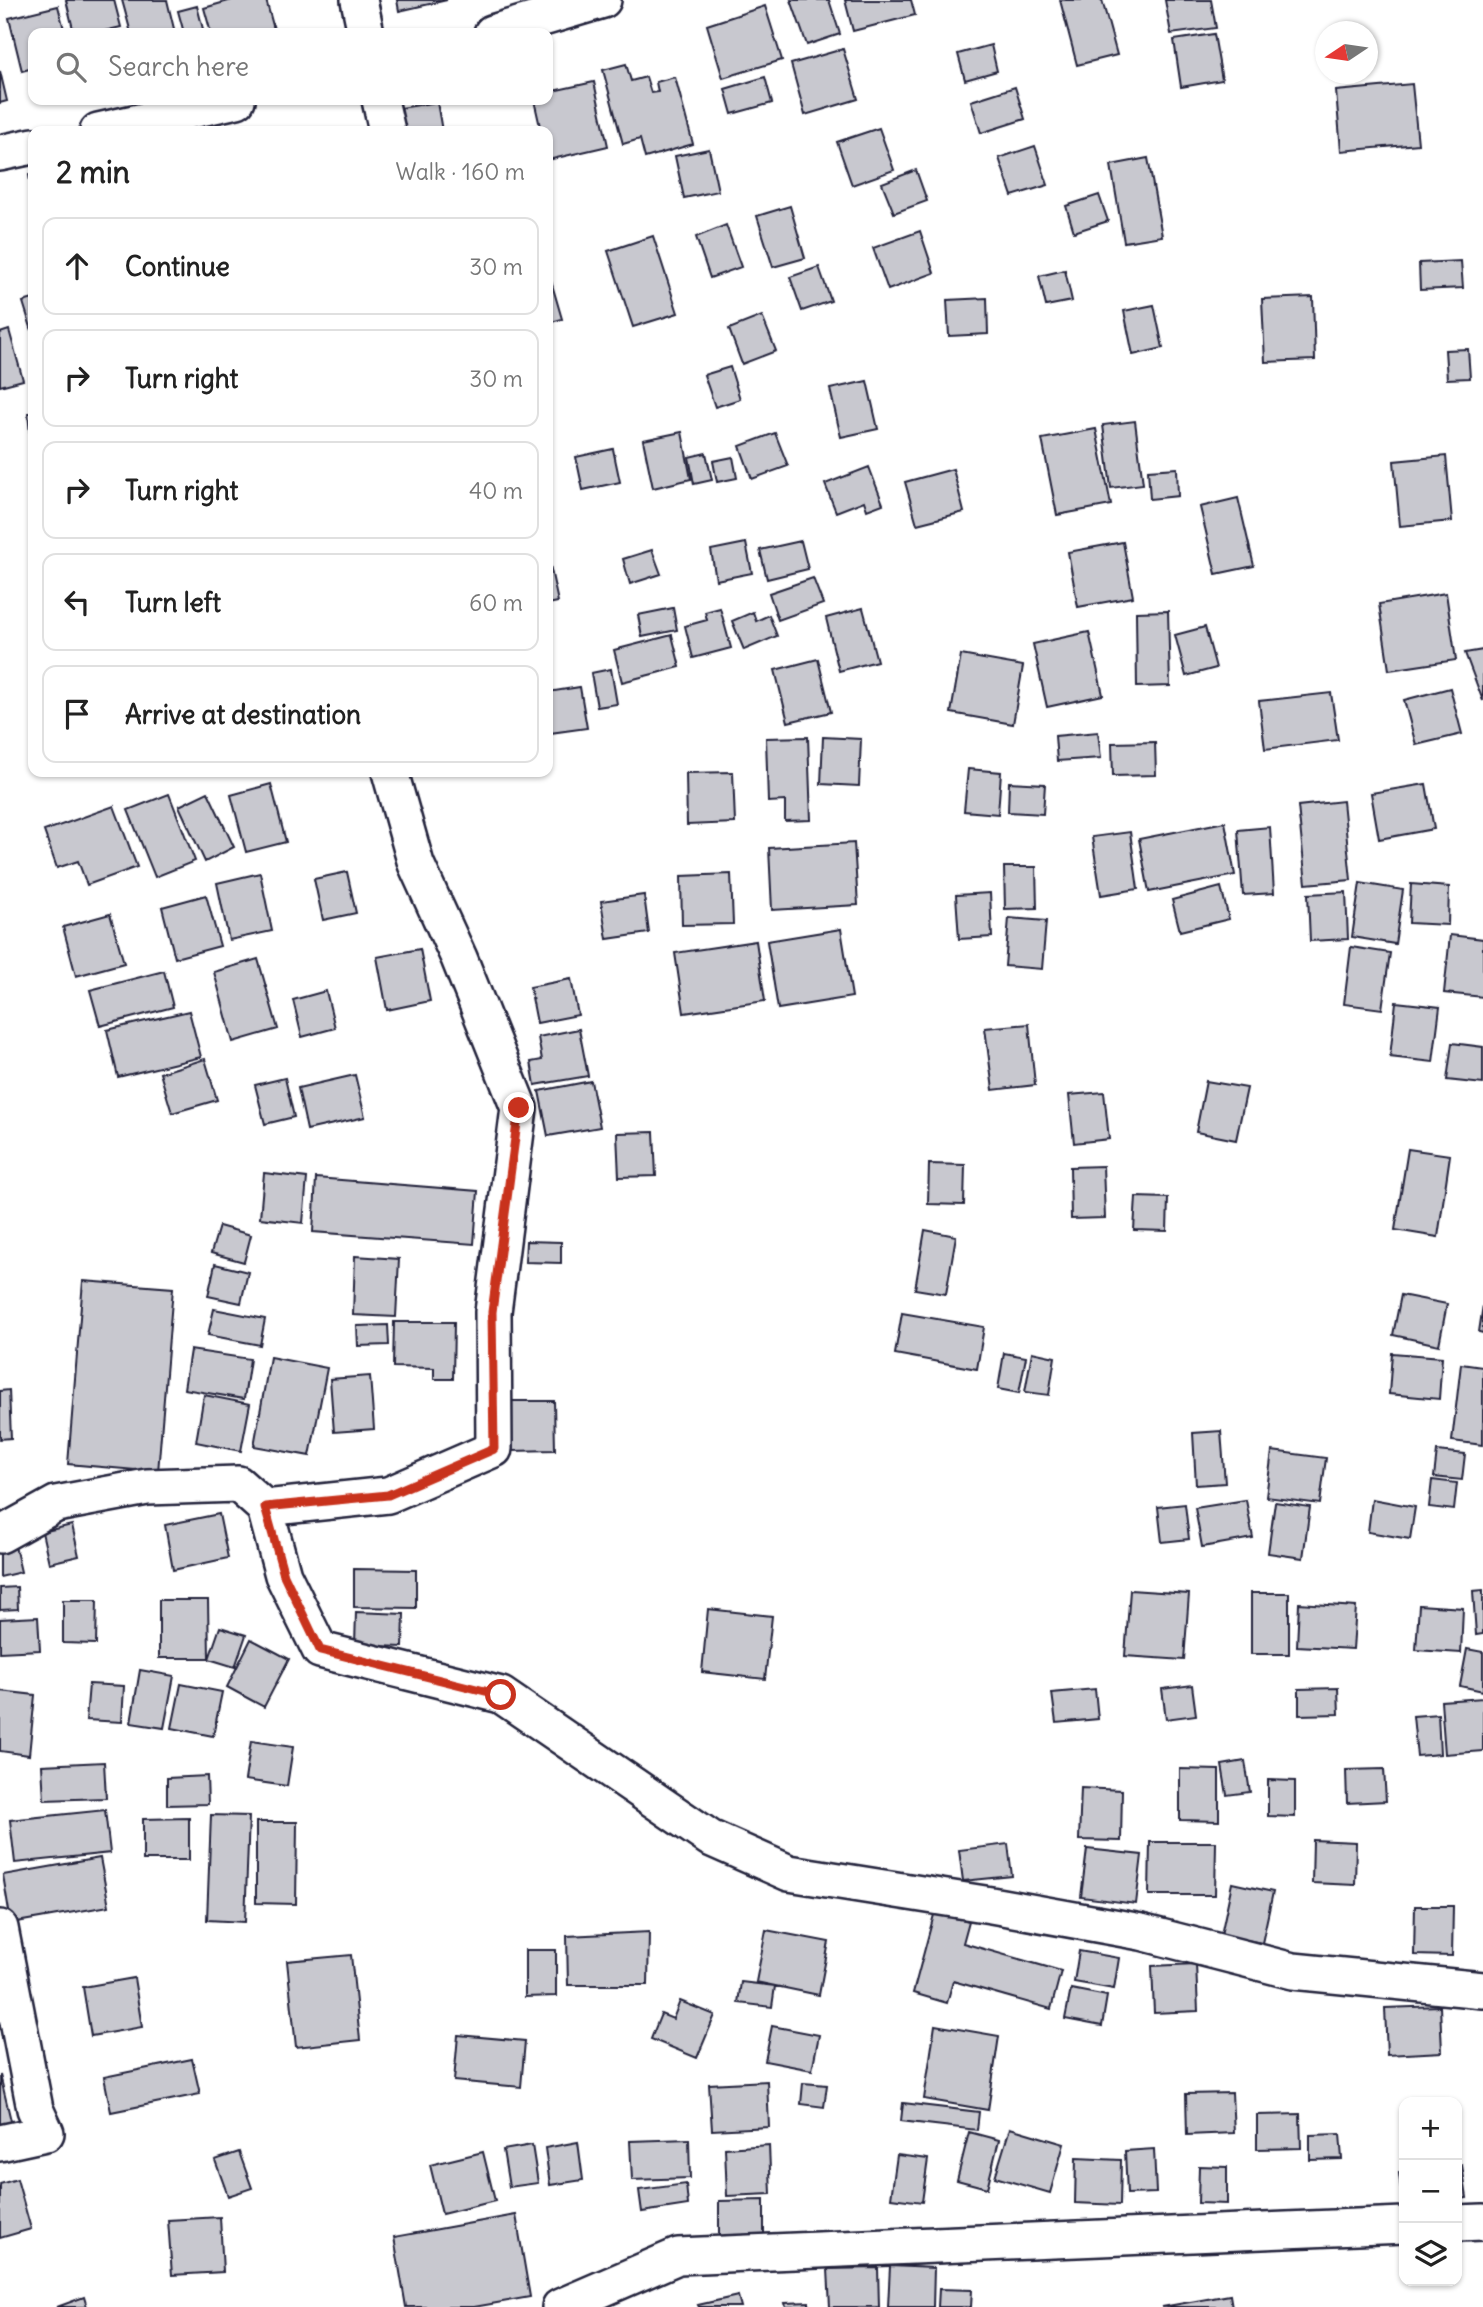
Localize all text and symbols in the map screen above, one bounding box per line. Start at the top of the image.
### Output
north arrow [1315,21,1378,84]
search box [28,28,553,105]
icon: search [52,48,90,86]
text: Search here [108,50,249,83]
text: 2 min [56,153,130,191]
text: Walk · 160 m [396,157,525,186]
icon: ahead [58,247,96,285]
text: Continue [125,250,230,283]
text: 30 m [469,252,523,281]
icon: right [58,359,96,397]
text: Turn right [125,362,238,395]
text: 30 m [469,364,523,393]
icon: right [58,471,96,509]
text: Turn right [125,474,238,507]
text: 40 m [469,476,523,505]
icon: left [58,583,96,621]
text: Turn left [125,586,221,619]
text: 60 m [469,588,523,617]
icon: arrive [58,695,96,733]
text: Arrive at destination [125,698,361,731]
route end [503,1092,534,1123]
route start [485,1679,516,1710]
map controls [1399,2097,1462,2286]
button: + [1399,2097,1462,2160]
button: − [1399,2160,1462,2223]
button: layers [1399,2223,1462,2286]

